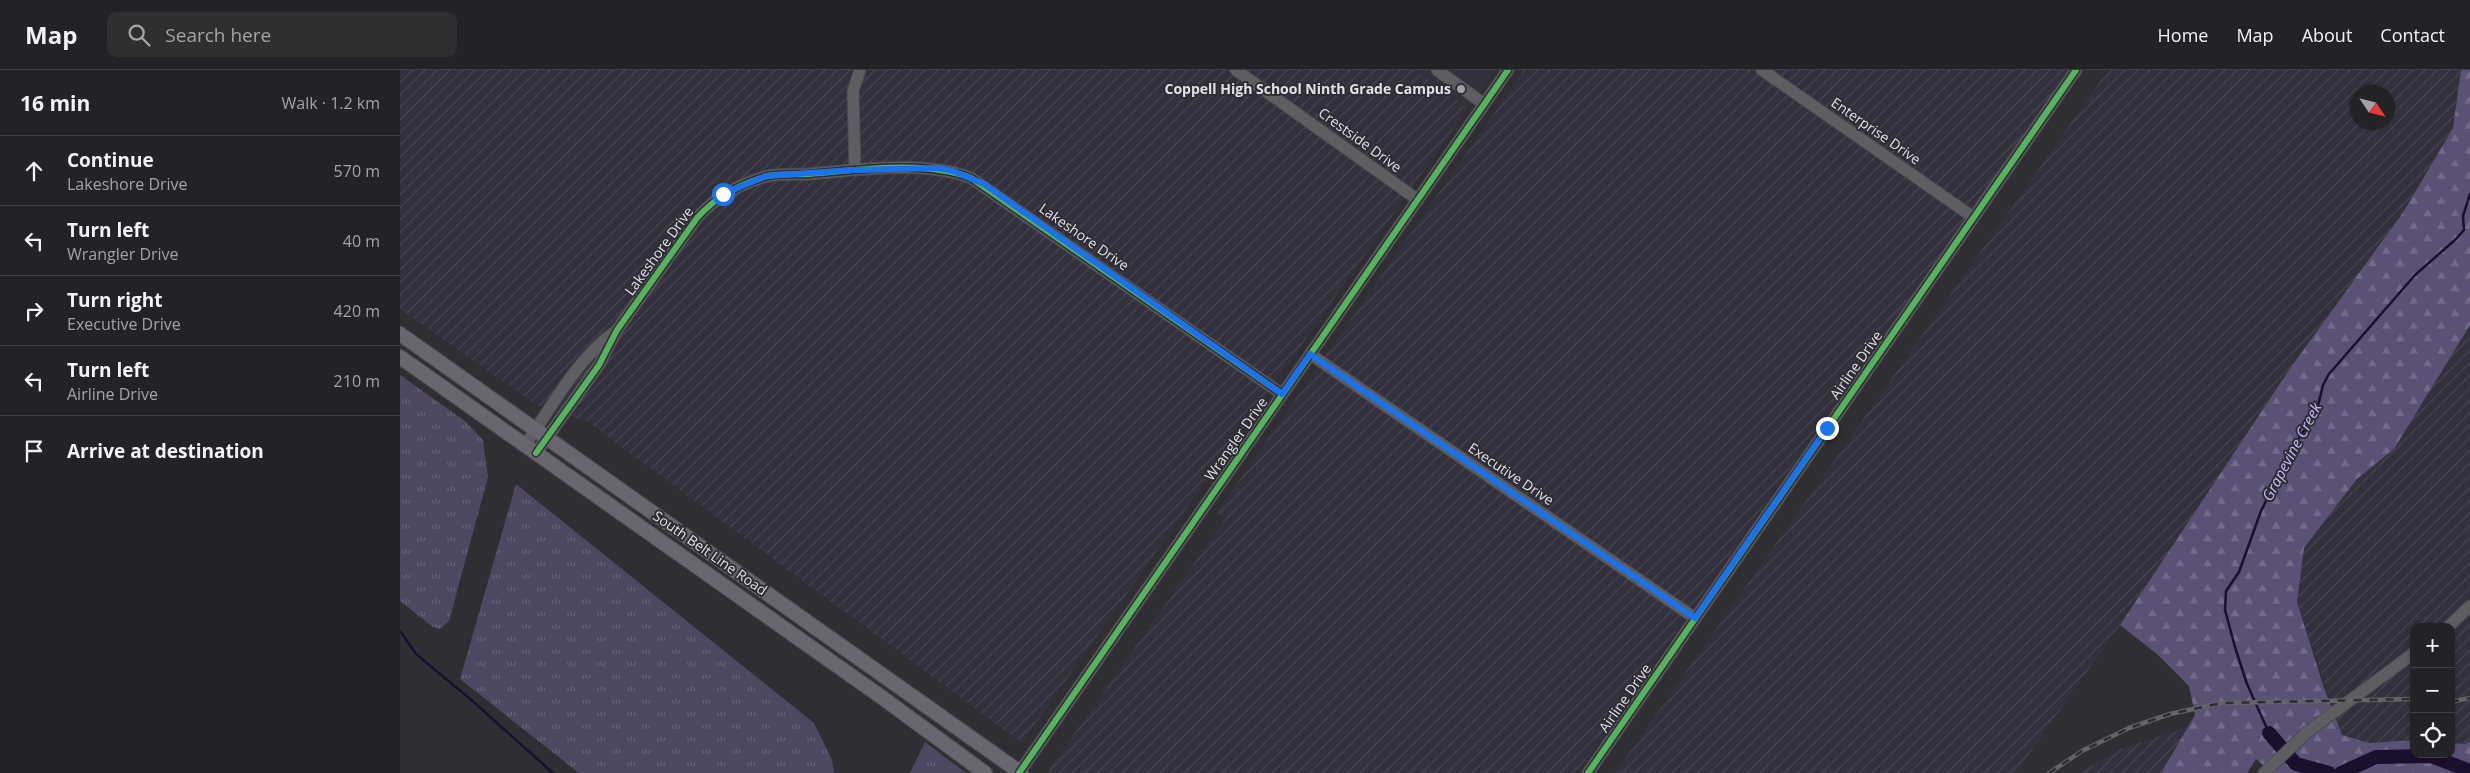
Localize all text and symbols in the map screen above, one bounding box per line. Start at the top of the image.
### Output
search box [107,12,457,57]
text: Map [25,18,77,51]
icon: search [125,21,153,49]
text: Search here [165,22,271,48]
text: Home [2158,23,2208,47]
text: Map [2236,23,2274,47]
text: About [2302,23,2352,47]
text: Contact [2380,23,2445,47]
place label: Coppell High School Ninth Grade Campus [1165,79,1451,98]
marker: Coppell High School Ninth Grade Campus [1455,83,1467,95]
north arrow [2350,85,2395,130]
text: 16 min [20,89,90,117]
text: Walk · 1.2 km [282,92,380,114]
street label: Enterprise Drive [1828,93,1925,169]
street label: Crestside Drive [1315,103,1406,176]
text: Continue [67,147,154,173]
icon: ahead [20,157,48,185]
text: 570 m [334,160,380,182]
text: Lakeshore Drive [67,173,188,195]
route start [712,183,735,206]
street label: Lakeshore Drive [1036,199,1133,275]
street label: Lakeshore Drive [620,202,697,299]
text: Turn left [67,217,149,243]
icon: left [20,227,48,255]
text: 40 m [343,230,380,252]
text: Wrangler Drive [67,243,179,265]
text: Turn right [67,287,162,313]
icon: right [20,297,48,325]
text: 420 m [334,300,380,322]
text: Executive Drive [67,313,181,335]
street label: Airline Drive [1825,327,1886,403]
text: Turn left [67,357,149,383]
icon: left [20,367,48,395]
text: 210 m [334,370,380,392]
text: Airline Drive [67,383,158,405]
street label: Wrangler Drive [1200,393,1271,484]
water label: Grapevine Creek [2257,398,2326,504]
route end [1816,417,1839,440]
icon: arrive [20,437,48,465]
text: Arrive at destination [67,438,264,464]
street label: Executive Drive [1465,438,1558,509]
street label: South Belt Line Road [649,506,771,599]
map controls [2410,623,2455,758]
button: + [2410,623,2455,668]
street label: Airline Drive [1594,660,1655,736]
button: − [2410,668,2455,713]
button: locate [2410,713,2455,758]

